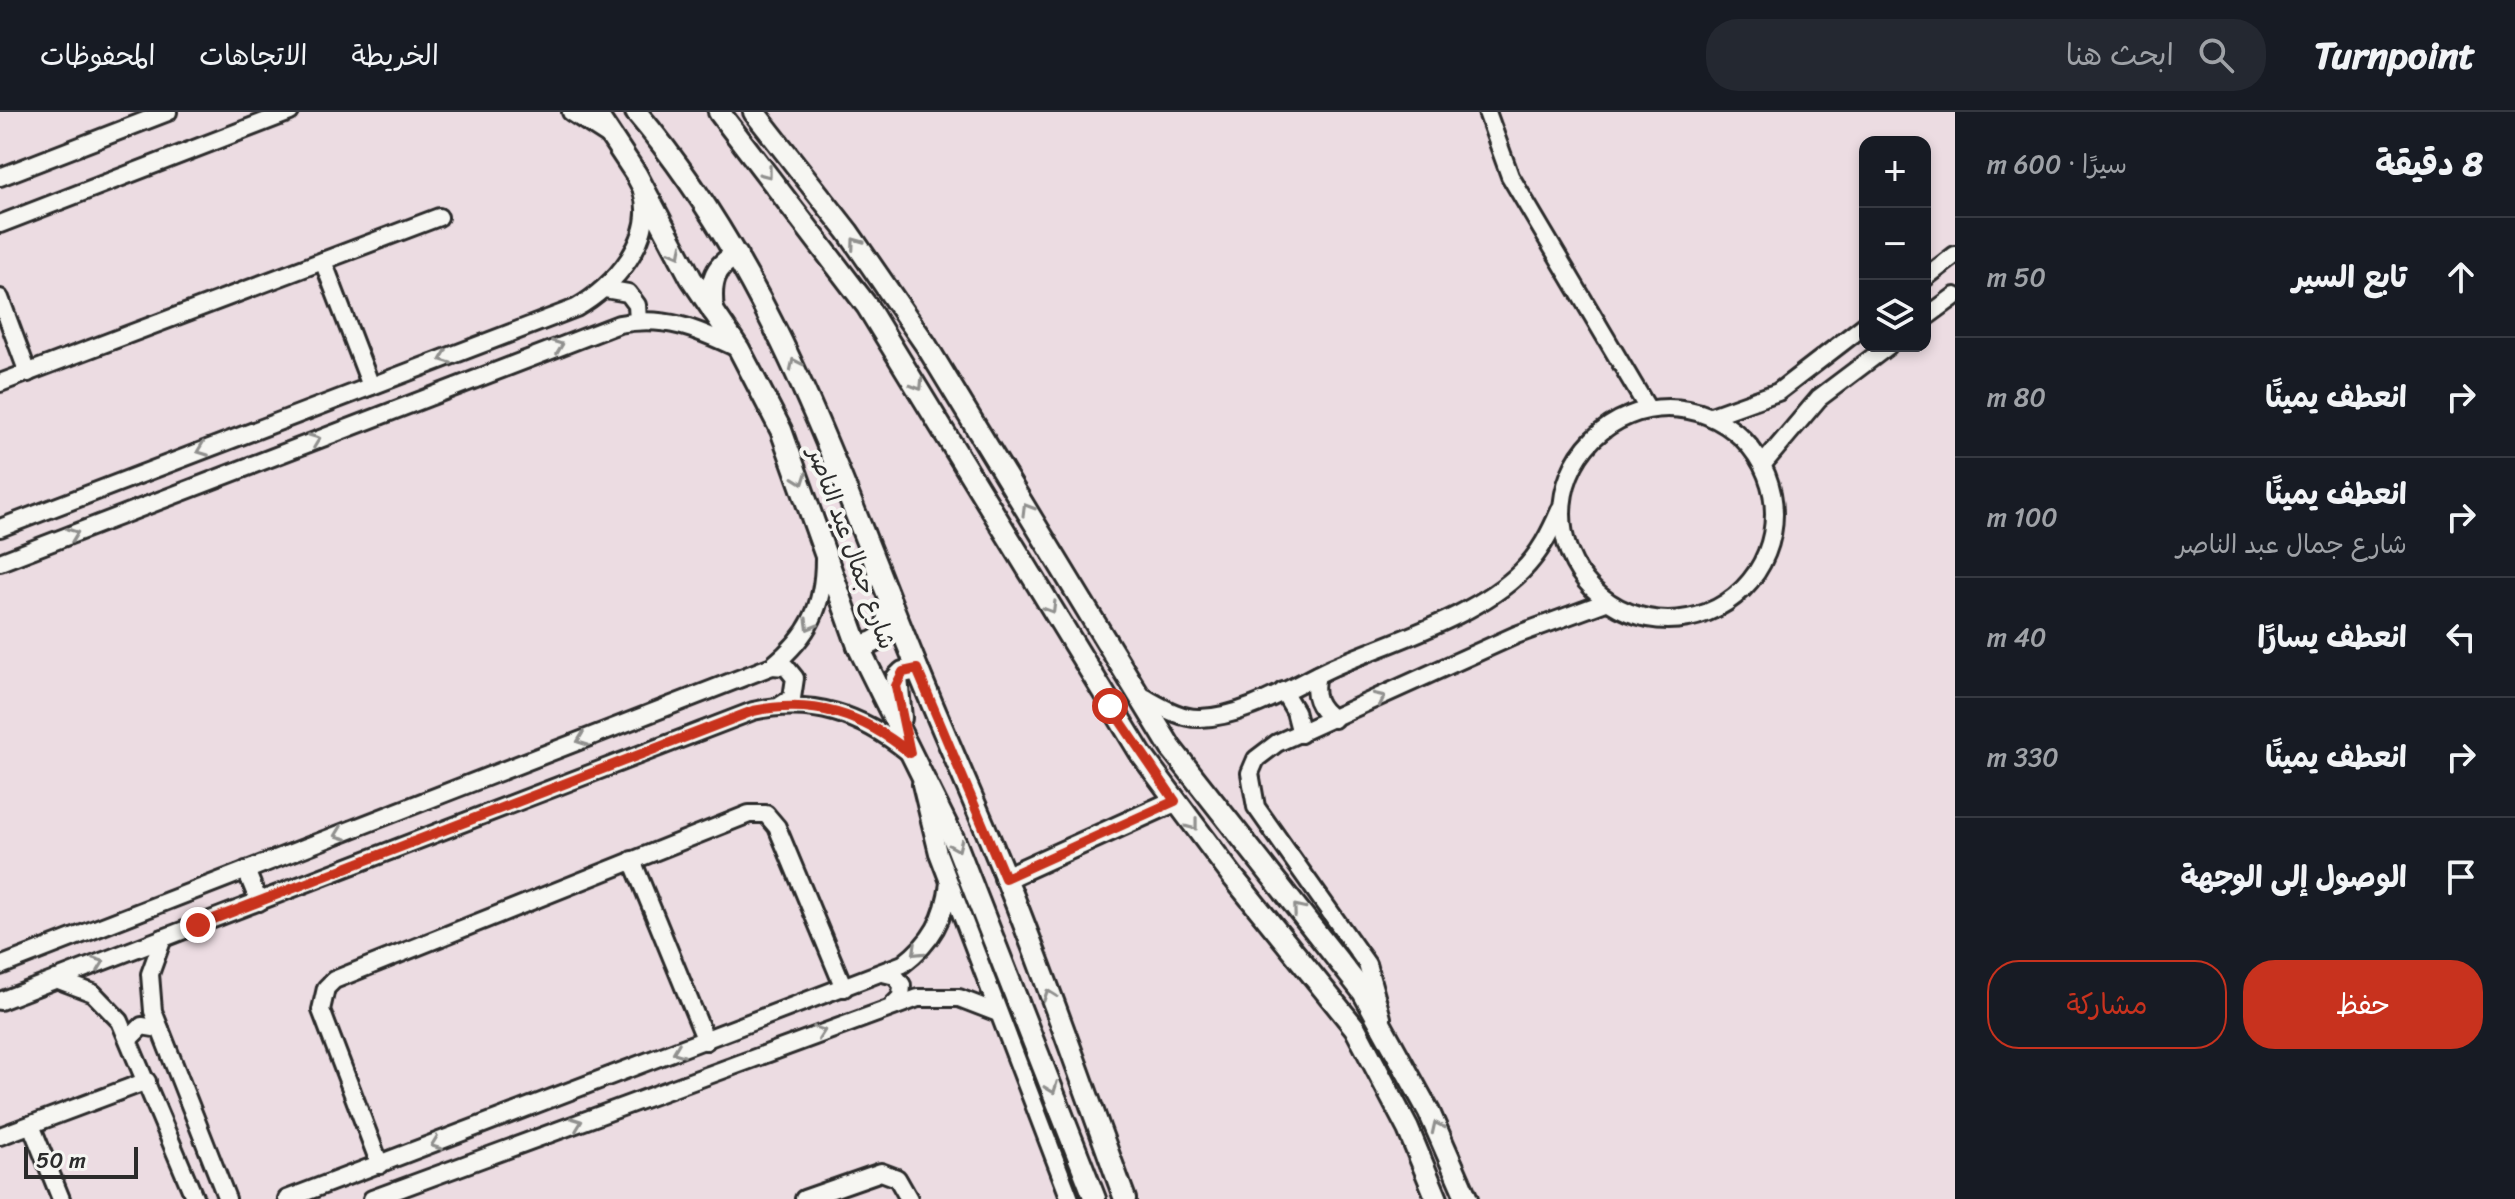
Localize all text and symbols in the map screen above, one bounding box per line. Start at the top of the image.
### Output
search box [1706,19,2266,91]
text: Turnpoint [2314,22,2475,89]
text: ابحث هنا [2066,28,2174,82]
text: المحفوظات [40,31,155,80]
text: الاتجاهات [199,31,307,80]
text: الخريطة [351,31,439,80]
icon: search [2194,33,2238,77]
text: 8 دقيقة [2375,134,2483,194]
map controls [1859,136,1931,352]
button: + [1859,136,1931,208]
text: سيرًا · 600 m [1987,141,2127,187]
one-way arrow [757,164,771,179]
button: − [1859,208,1931,280]
one-way arrow [851,238,866,252]
one-way arrow [667,243,682,258]
text: تابع السير [2292,250,2407,304]
text: 50 m [1987,254,2046,300]
icon: ahead [2439,255,2483,299]
button: layers [1859,280,1931,352]
one-way arrow [550,339,564,356]
one-way arrow [439,348,453,365]
one-way arrow [789,358,805,372]
text: انعطف يمينًا [2265,370,2407,424]
text: 80 m [1987,374,2046,420]
icon: right [2439,375,2483,419]
one-way arrow [908,376,923,391]
one-way arrow [307,433,321,450]
street label: شارع جمال عبد الناصر [795,439,908,655]
one-way arrow [196,440,210,457]
text: انعطف يمينًا [2265,467,2407,521]
one-way arrow [791,472,807,486]
text: 100 m [1987,494,2058,540]
icon: right [2439,495,2483,539]
one-way arrow [1021,503,1037,518]
text: شارع جمال عبد الناصر [2176,521,2407,567]
one-way arrow [65,527,79,544]
one-way arrow [1041,599,1057,614]
text: انعطف يسارًا [2257,610,2407,664]
text: 40 m [1987,614,2046,660]
icon: left [2439,615,2483,659]
one-way arrow [804,616,820,631]
route start [1092,688,1128,724]
one-way arrow [1371,692,1386,708]
one-way arrow [576,730,590,747]
text: انعطف يمينًا [2265,730,2407,784]
text: 330 m [1987,734,2059,780]
icon: right [2439,735,2483,779]
one-way arrow [1184,816,1198,831]
one-way arrow [334,824,348,841]
one-way arrow [947,838,963,852]
text: الوصول إلى الوجهة [2180,850,2407,904]
icon: arrive [2439,855,2483,899]
one-way arrow [1293,903,1308,918]
route end [180,907,216,943]
one-way arrow [912,942,926,957]
one-way arrow [91,956,105,973]
button: مشاركة [1987,960,2227,1049]
button: حفظ [2243,960,2483,1049]
one-way arrow [1042,989,1059,1003]
one-way arrow [812,1026,826,1042]
one-way arrow [672,1042,686,1058]
one-way arrow [1042,1080,1059,1094]
one-way arrow [569,1116,583,1133]
one-way arrow [1431,1121,1447,1136]
one-way arrow [429,1134,443,1151]
text: 50 m [36,1141,86,1180]
scale bar [24,1143,138,1179]

